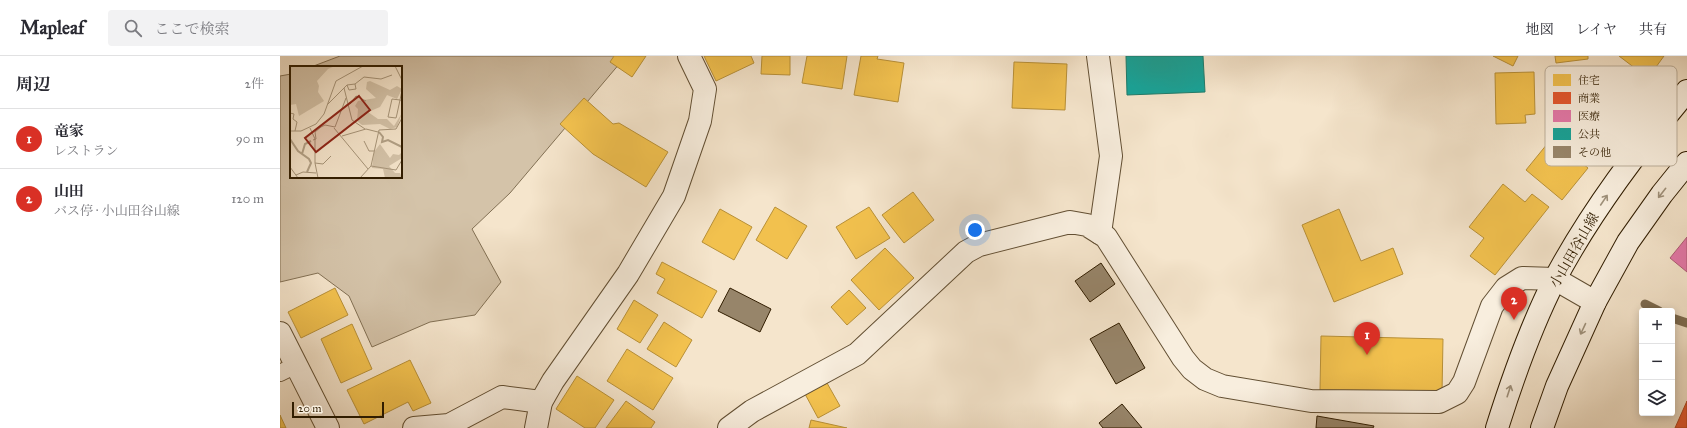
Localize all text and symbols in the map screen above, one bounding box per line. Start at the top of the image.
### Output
search box [108,10,388,46]
text: Mapleaf [20,16,84,39]
icon: search [122,17,144,39]
text: ここで検索 [154,20,229,38]
text: 地図 [1526,21,1554,38]
text: レイヤ [1576,21,1617,38]
text: 共有 [1639,21,1667,38]
inset map [290,66,402,178]
legend [1545,66,1677,166]
text: 周辺 [16,74,50,95]
text: 住宅 [1578,74,1600,87]
text: 2件 [245,76,264,92]
text: 商業 [1578,92,1600,105]
text: 医療 [1578,110,1600,123]
text: 竜家 [54,122,84,140]
text: 公共 [1578,128,1600,141]
text: 1 [26,131,32,147]
text: 90 m [236,131,264,147]
text: レストラン [54,143,119,159]
text: その他 [1578,146,1611,159]
text: 山田 [54,182,84,200]
one-way arrow [1658,188,1667,199]
text: 2 [26,191,32,207]
text: 120 m [231,191,264,207]
one-way arrow [1600,195,1608,206]
text: バス停 · 小山田谷山線 [54,203,179,219]
street label: 小山田谷山線 [1546,210,1603,291]
your location [965,220,985,240]
pin: 2 [1501,287,1527,320]
map controls [1639,308,1675,416]
button: + [1639,308,1675,344]
pin: 1 [1354,322,1380,355]
one-way arrow [1579,323,1586,335]
button: − [1639,344,1675,380]
button: layers [1639,380,1675,416]
one-way arrow [1506,385,1513,398]
scale bar [292,400,384,419]
text: 20 m [298,402,321,415]

